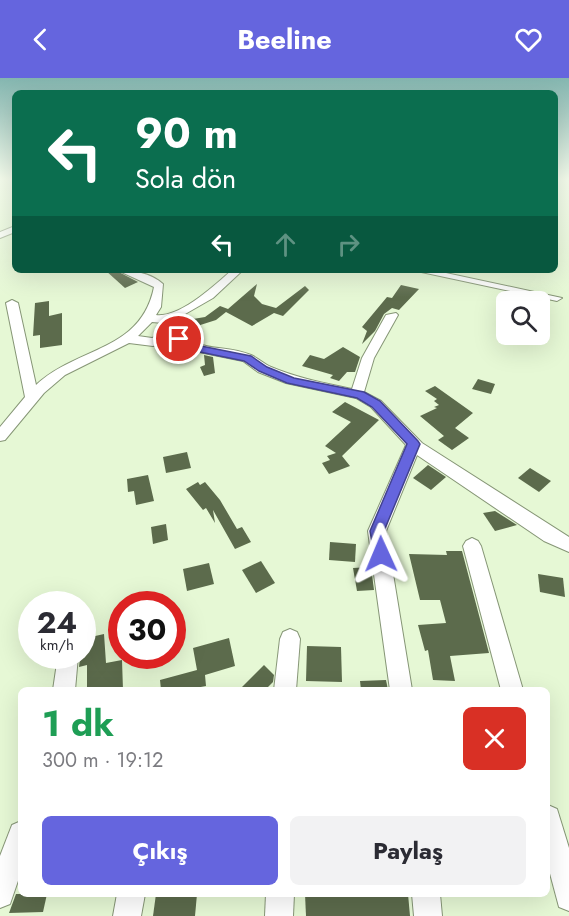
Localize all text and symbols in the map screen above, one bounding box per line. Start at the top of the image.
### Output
text: Beeline [237,20,332,59]
icon: back [24,23,57,56]
icon: heart [512,23,545,56]
text: 90 m [135,103,238,164]
icon: left [36,114,114,192]
text: Sola dön [135,159,236,198]
icon: left [206,228,239,261]
icon: ahead [269,228,302,261]
icon: right [332,228,365,261]
map controls [496,291,550,345]
button: search [496,291,550,345]
pin [153,313,204,364]
icon: arrive [162,322,195,355]
position arrow [349,522,413,586]
speed limit sign: 30 [108,591,186,669]
text: 24 [37,601,77,644]
text: km/h [40,634,74,656]
text: 1 dk [42,697,114,749]
button: close [463,707,526,770]
text: 300 m · 19:12 [42,746,163,775]
button: Çıkış [42,816,278,885]
button: Paylaş [290,816,526,885]

